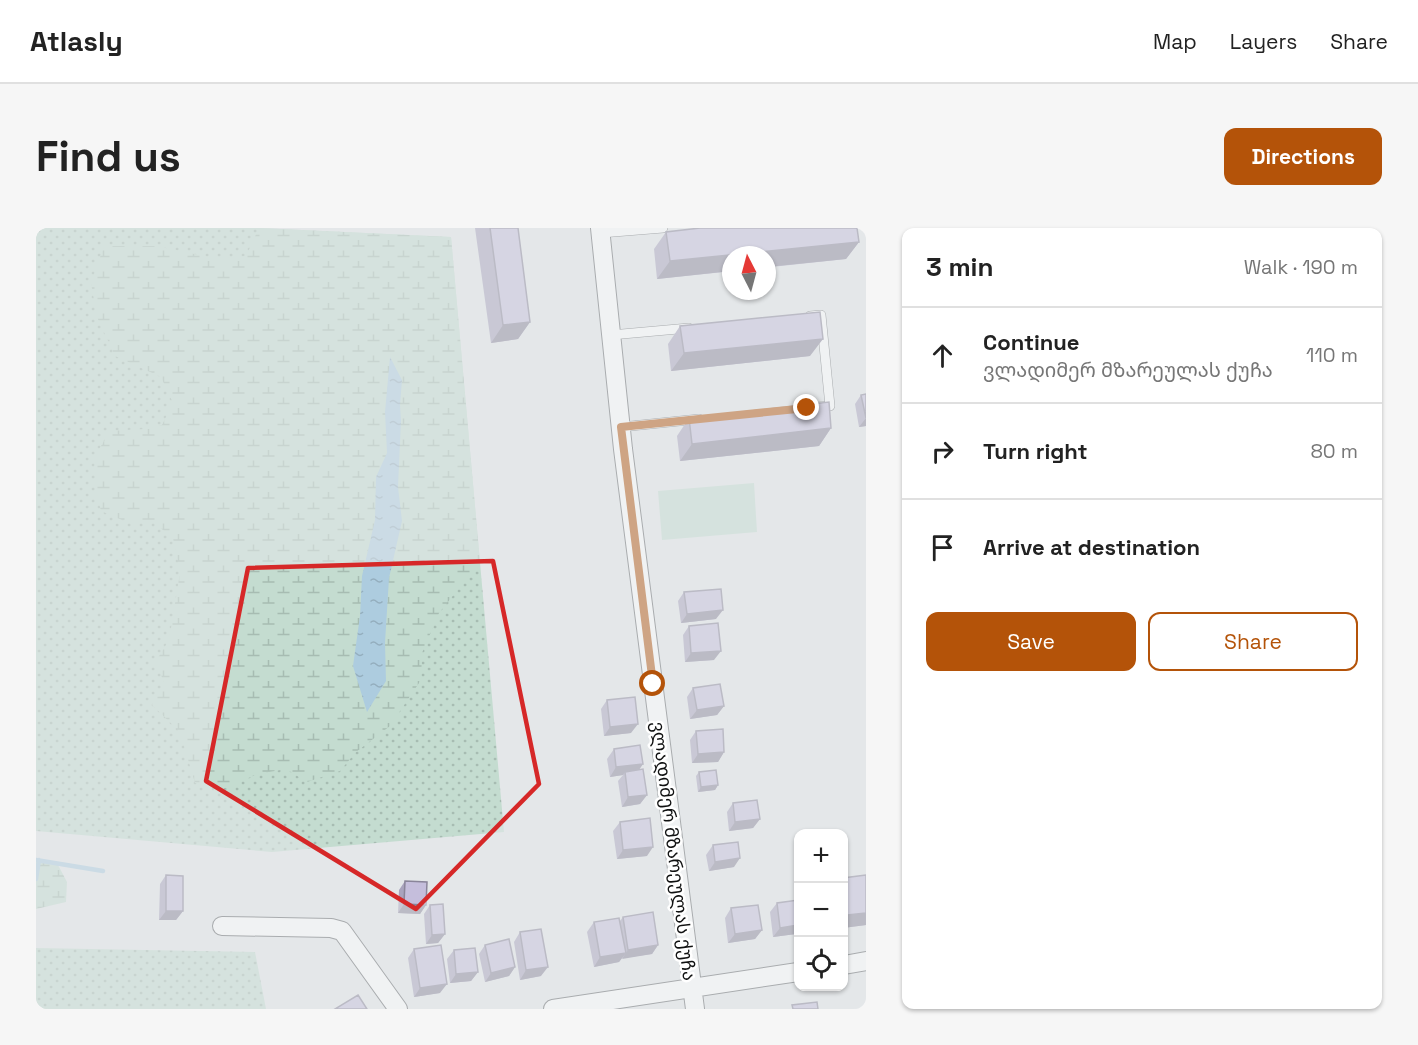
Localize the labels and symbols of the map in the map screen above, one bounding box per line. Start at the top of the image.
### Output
north arrow [722,246,776,300]
route end [793,394,819,420]
route start [639,670,665,696]
street label: ვლადიმერ მზარეულას ქუჩა [647,720,701,982]

